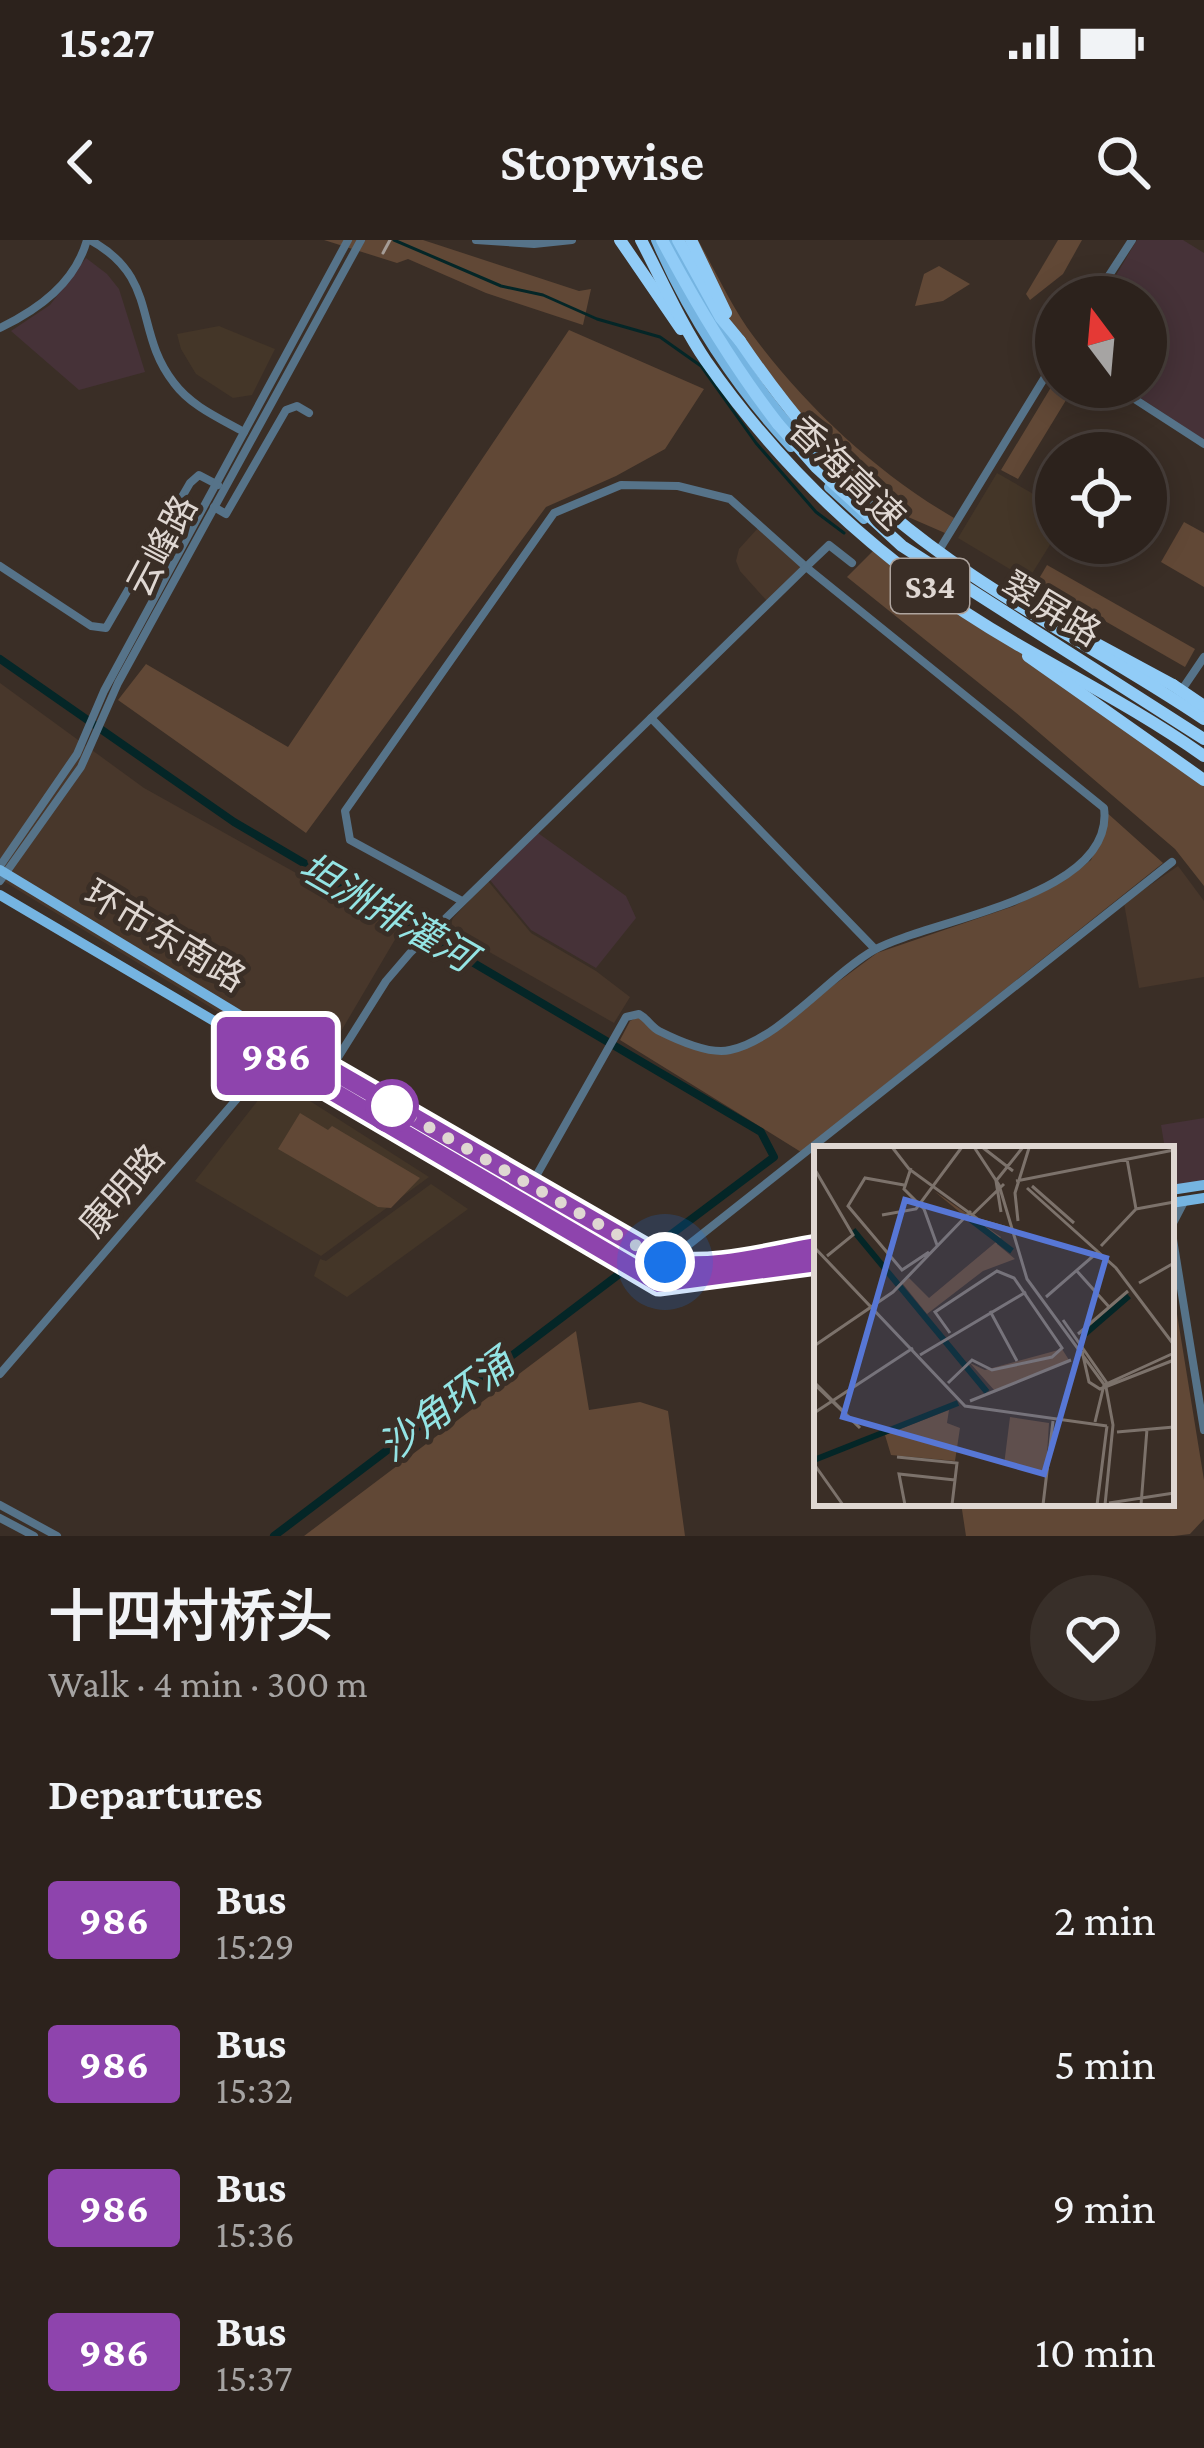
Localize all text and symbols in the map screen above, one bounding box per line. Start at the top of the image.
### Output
text: 15:27 [60,17,155,67]
icon: back [48,129,114,195]
icon: search [1090,129,1156,195]
text: Stopwise [500,132,704,192]
north arrow [1035,276,1167,408]
map controls [1035,276,1167,564]
street label: 香海高速 [781,409,913,537]
button: locate [1035,432,1167,564]
street label: 云峰路 [119,489,205,603]
road number: S34 [891,559,969,613]
street label: 翠屏路 [994,564,1108,654]
water label: 坦洲排灌河 [292,845,488,983]
street label: 环市东南路 [78,872,252,1000]
line badge: 986 [207,1017,345,1095]
text: 986 [241,1032,311,1079]
unlabelled marker [367,1081,417,1131]
street label: 康明路 [71,1137,173,1245]
inset map [814,1146,1174,1506]
your location [635,1232,695,1292]
water label: 沙角环涌 [371,1338,524,1469]
button: heart [1030,1575,1156,1701]
text: 十四村桥头 [48,1585,333,1648]
text: Walk · 4 min · 300 m [48,1662,368,1705]
text: Departures [48,1769,263,1819]
text: Bus [216,1874,286,1924]
text: 2 min [1054,1895,1156,1945]
text: 986 [79,1896,149,1943]
text: 15:29 [216,1924,295,1967]
text: Bus [216,2018,286,2068]
text: 5 min [1054,2039,1156,2089]
text: 986 [79,2040,149,2087]
text: 15:32 [216,2068,293,2111]
text: Bus [216,2162,286,2212]
text: 9 min [1053,2183,1156,2233]
text: 986 [79,2184,149,2231]
text: 15:36 [216,2212,295,2255]
text: Bus [216,2306,286,2356]
text: 10 min [1035,2327,1156,2377]
text: 986 [79,2328,149,2375]
text: 15:37 [216,2356,292,2399]

